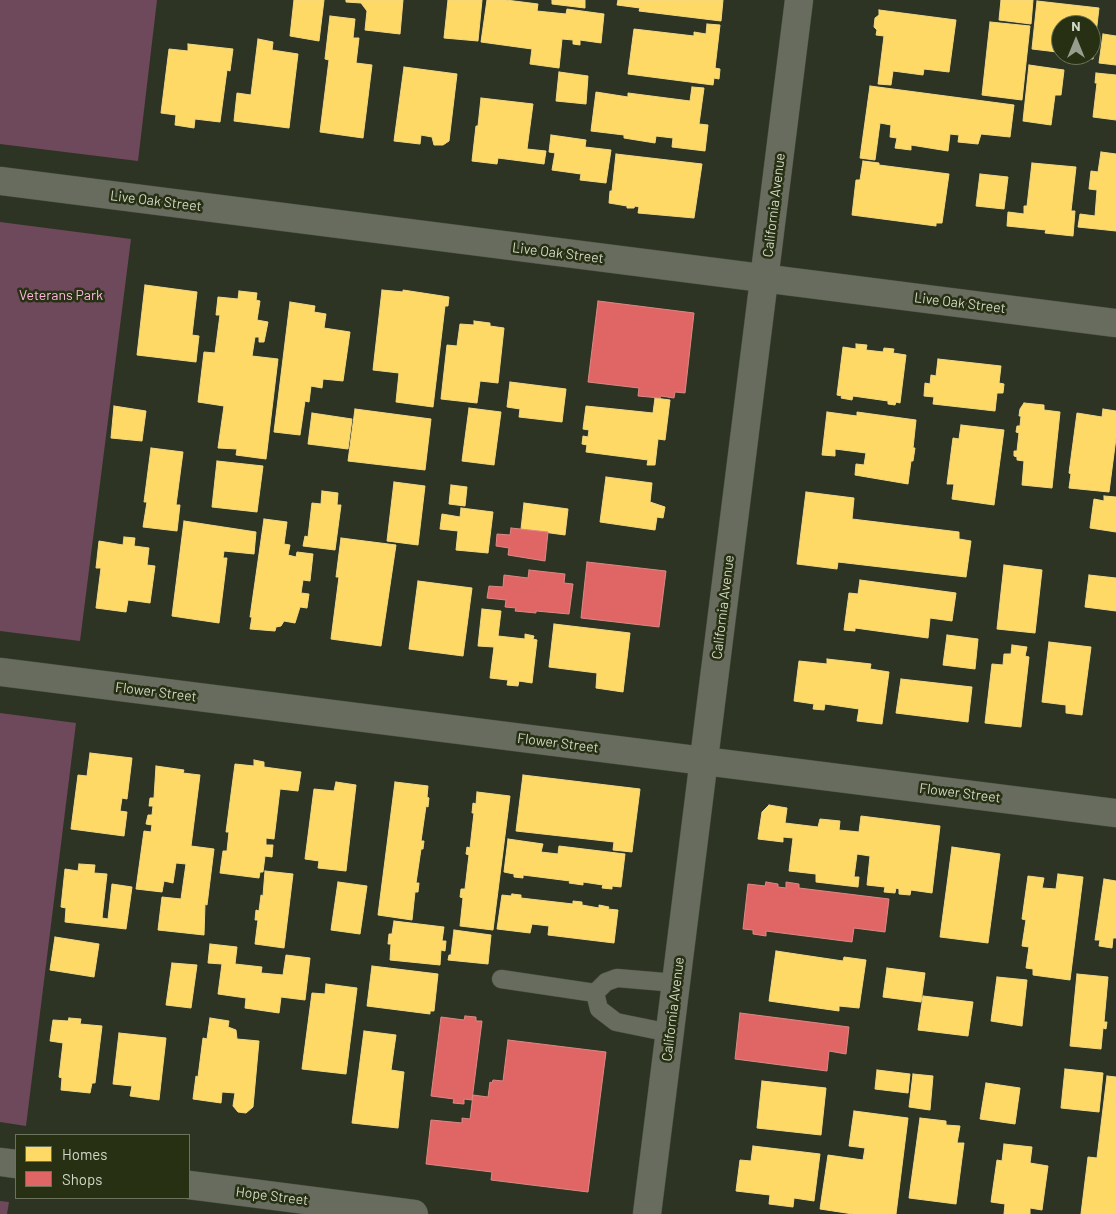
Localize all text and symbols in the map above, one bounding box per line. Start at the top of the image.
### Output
north arrow [1051,15,1101,65]
text: N [1071,17,1081,34]
street label: California Avenue [759,152,789,258]
street label: Live Oak Street [109,187,203,215]
street label: Live Oak Street [511,239,605,267]
park label: Veterans Park [19,287,103,303]
street label: Live Oak Street [913,289,1007,317]
street label: California Avenue [708,554,738,660]
street label: Flower Street [114,679,198,705]
street label: Flower Street [516,730,600,756]
street label: Flower Street [918,780,1002,806]
street label: California Avenue [658,956,688,1062]
legend [15,1134,190,1199]
text: Homes [62,1145,107,1163]
text: Shops [62,1170,102,1188]
street label: Hope Street [235,1183,309,1209]

